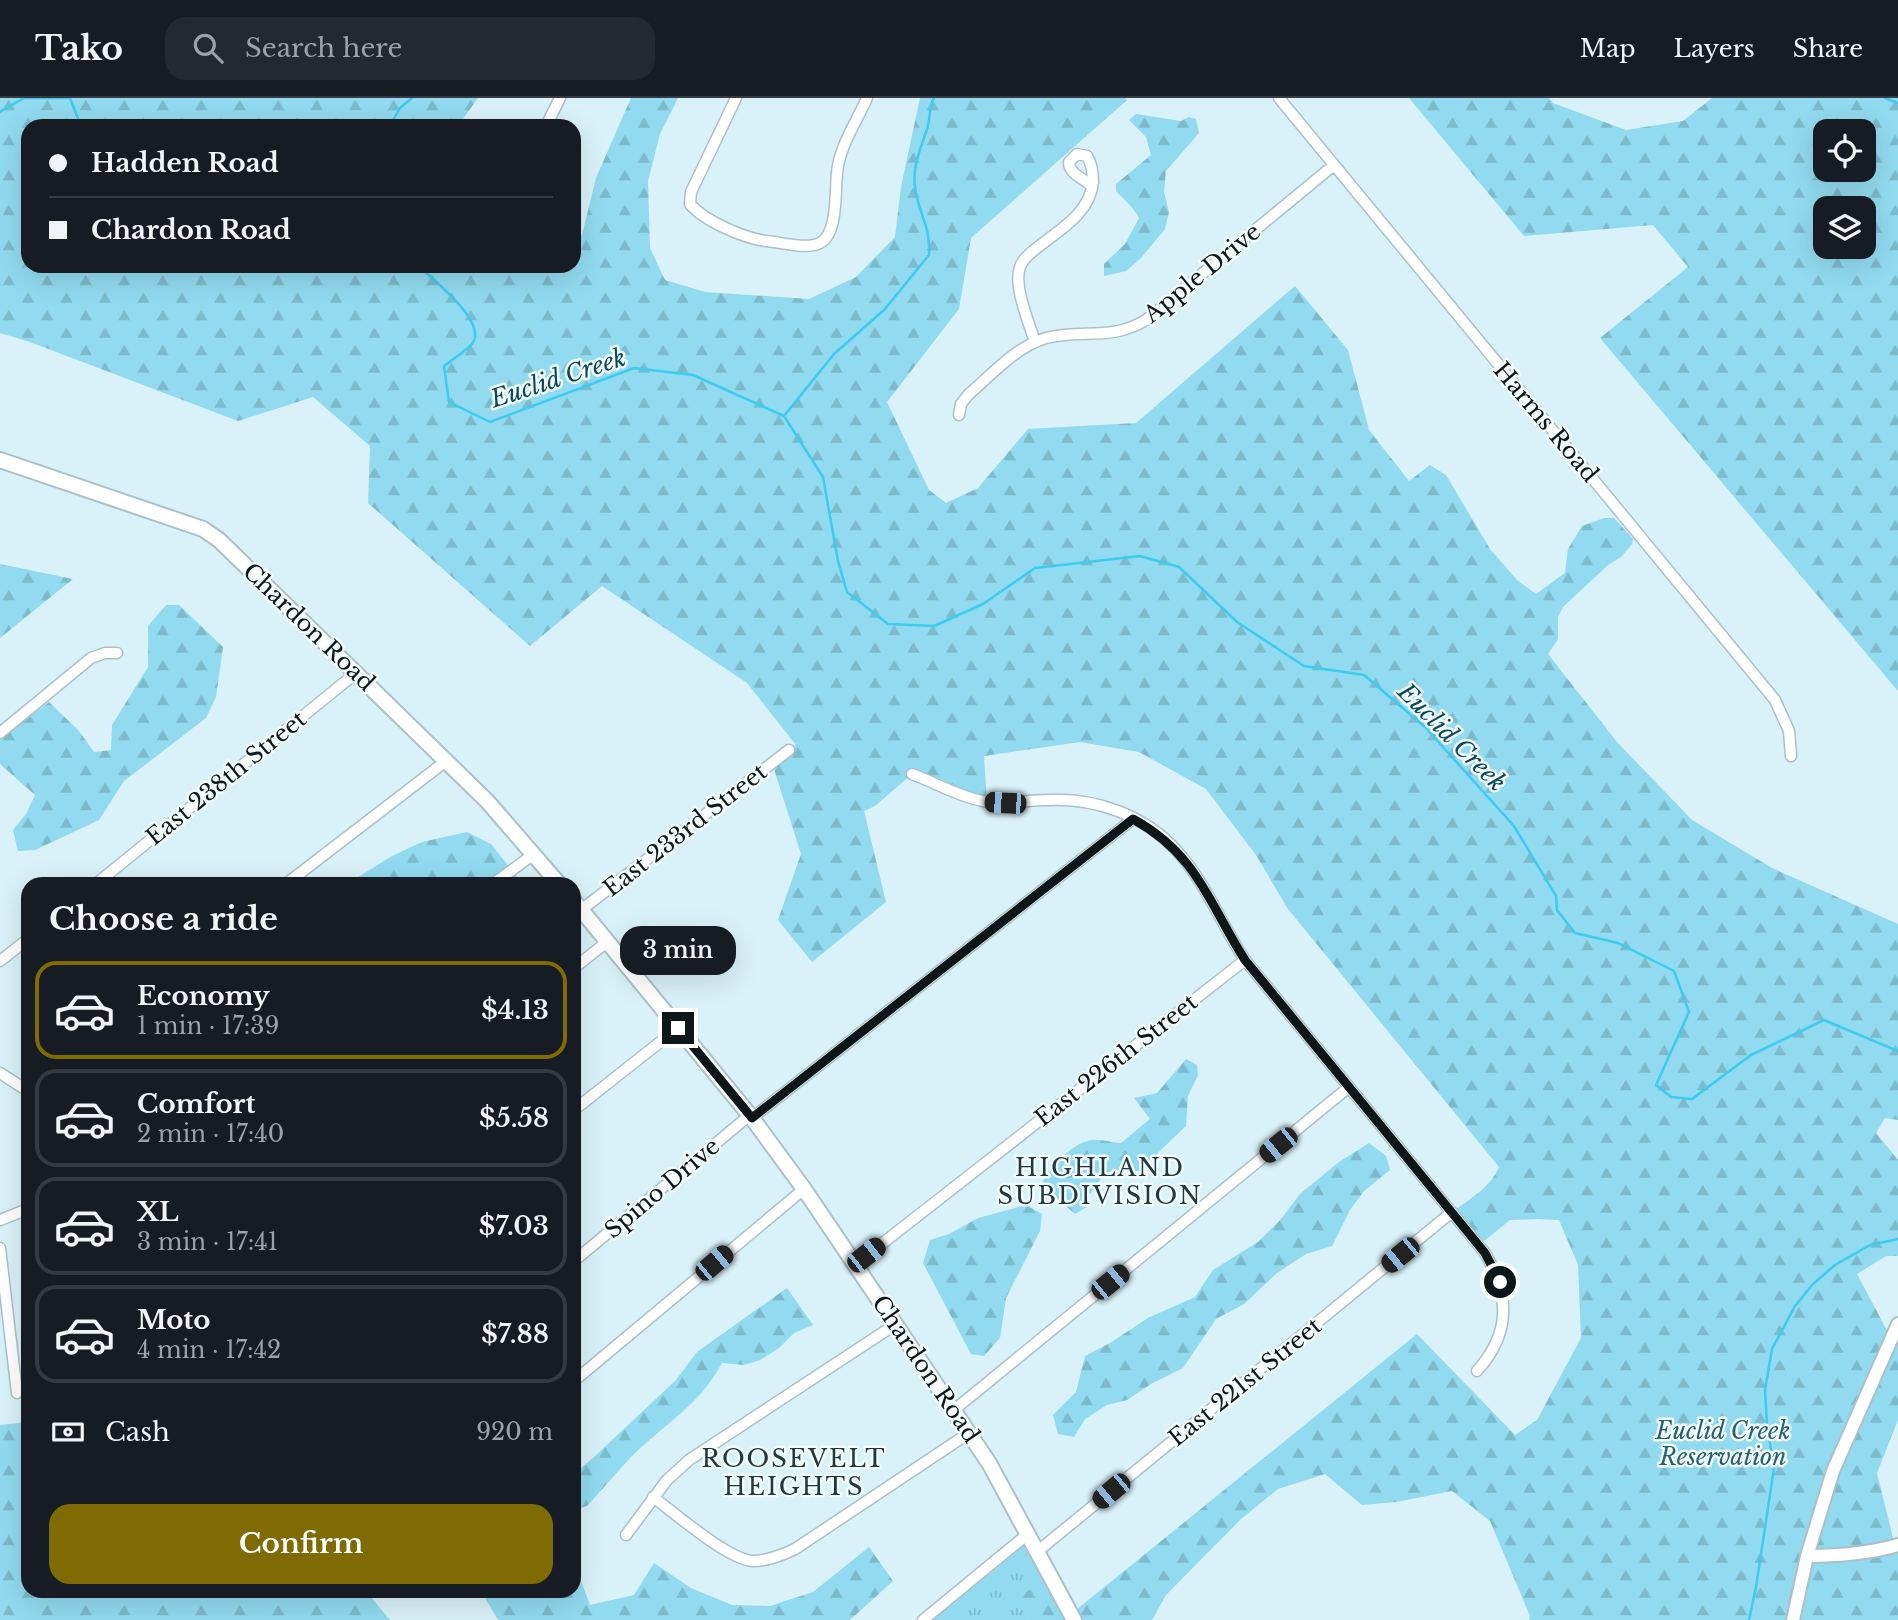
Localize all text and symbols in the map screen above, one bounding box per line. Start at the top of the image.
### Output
search box [165,17,655,80]
text: Tako [35,28,123,69]
icon: search [189,29,227,67]
text: Search here [245,32,402,64]
text: Map [1580,34,1636,63]
text: Layers [1674,34,1755,63]
text: Share [1793,34,1863,63]
map controls [1813,119,1876,259]
button: locate [1813,119,1876,182]
text: Hadden Road [91,147,279,179]
button: layers [1813,196,1876,259]
text: Chardon Road [91,214,291,246]
street label: Apple Drive [1137,217,1266,329]
water label: Euclid Creek [486,342,629,414]
street label: Harms Road [1488,356,1604,488]
street label: Chardon Road [237,557,381,697]
water label: Euclid Creek [1391,676,1512,797]
street label: East 238th Street [140,705,312,851]
street label: East 233rd Street [598,757,773,903]
car [984,791,1027,815]
text: Choose a ride [49,899,278,939]
callout: 3 min [620,926,736,976]
text: 3 min [643,936,713,964]
icon: car [53,979,116,1042]
text: Economy [137,980,270,1012]
street label: East 226th Street [1029,988,1203,1132]
text: $4.13 [481,994,549,1026]
text: 1 min · 17:39 [137,1012,279,1040]
route end [662,1012,694,1044]
icon: car [53,1087,116,1150]
text: Comfort [137,1088,255,1120]
text: $5.58 [479,1102,549,1134]
text: 2 min · 17:40 [137,1120,284,1148]
car [1256,1124,1301,1166]
street label: Spino Drive [599,1132,725,1244]
district label: HIGHLAND SUBDIVISION [997,1153,1203,1210]
icon: car [53,1195,116,1258]
text: XL [137,1196,179,1228]
text: $7.03 [479,1210,549,1242]
text: 3 min · 17:41 [137,1228,278,1256]
car [843,1234,890,1276]
car [1378,1234,1423,1276]
car [692,1241,737,1285]
car [1088,1261,1133,1303]
route start [1484,1266,1516,1298]
street label: Chardon Road [866,1290,986,1448]
icon: car [53,1303,116,1366]
text: Moto [137,1304,210,1336]
street label: East 221st Street [1163,1312,1327,1452]
text: $7.88 [481,1318,549,1350]
text: 4 min · 17:42 [137,1336,281,1364]
icon: cash [49,1413,87,1451]
text: Cash [105,1416,170,1448]
park label: Euclid Creek Reservation [1655,1417,1790,1471]
text: 920 m [476,1418,553,1446]
district label: ROOSEVELT HEIGHTS [701,1444,887,1501]
car [1089,1469,1134,1513]
button: Confirm [49,1504,553,1584]

